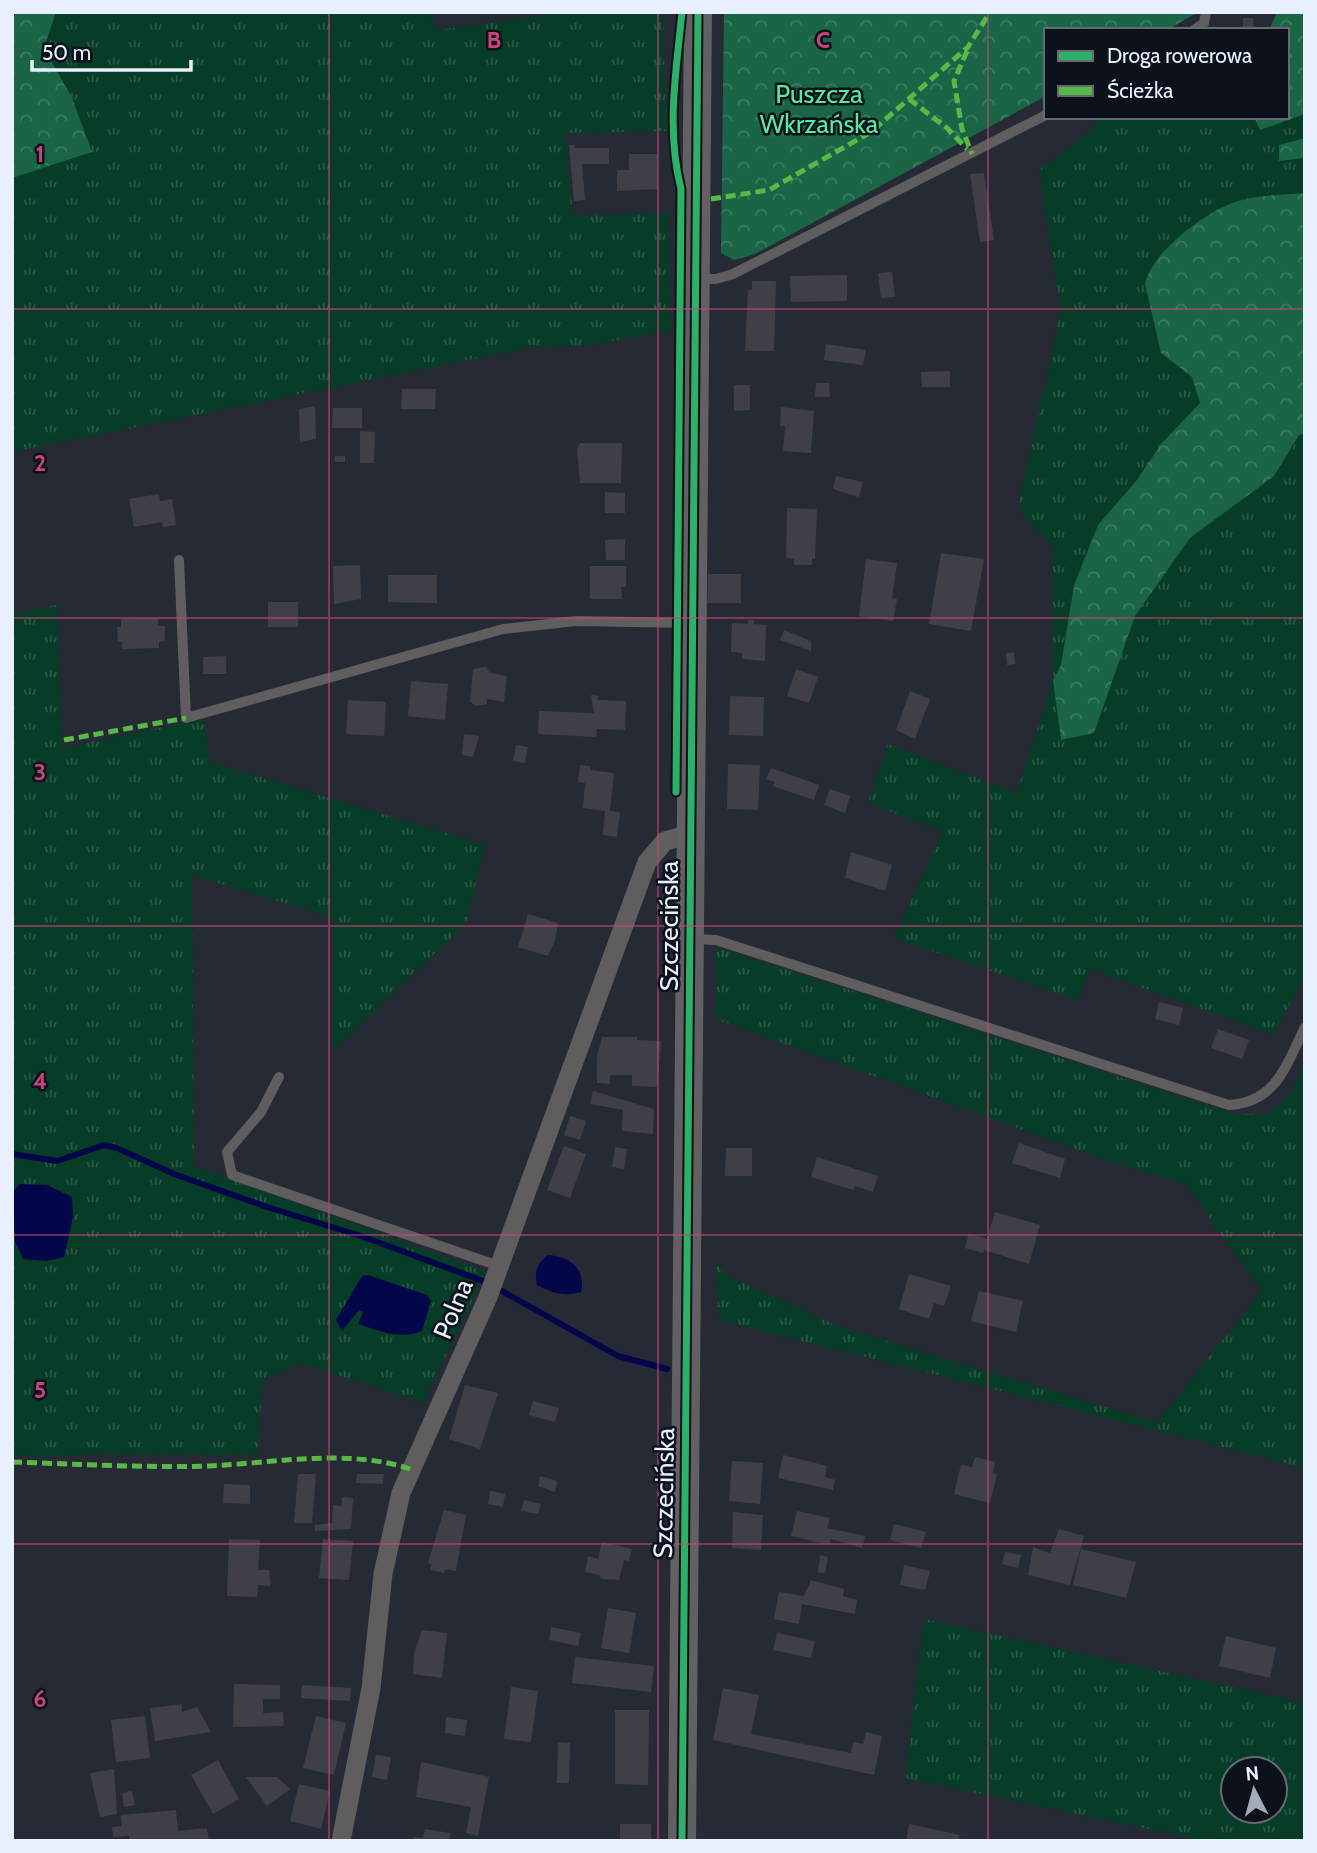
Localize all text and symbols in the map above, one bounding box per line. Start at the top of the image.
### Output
text: B [487,26,501,54]
text: C [816,26,830,54]
scale bar [32,28,191,72]
legend [1044,28,1289,119]
text: 50 m [42,40,91,65]
text: Droga rowerowa [1107,43,1252,68]
park label: Puszcza Wkrzańska [760,78,879,140]
text: Ścieżka [1107,78,1173,103]
text: 1 [36,140,44,168]
text: 2 [34,449,46,477]
text: 3 [34,758,46,786]
street label: Szczecińska [653,860,685,991]
text: 4 [33,1067,47,1095]
street label: Polna [426,1274,480,1344]
text: 5 [34,1376,46,1404]
street label: Szczecińska [647,1427,681,1559]
text: 6 [34,1685,46,1713]
north arrow [1219,1755,1289,1825]
text: N [1244,1761,1260,1786]

